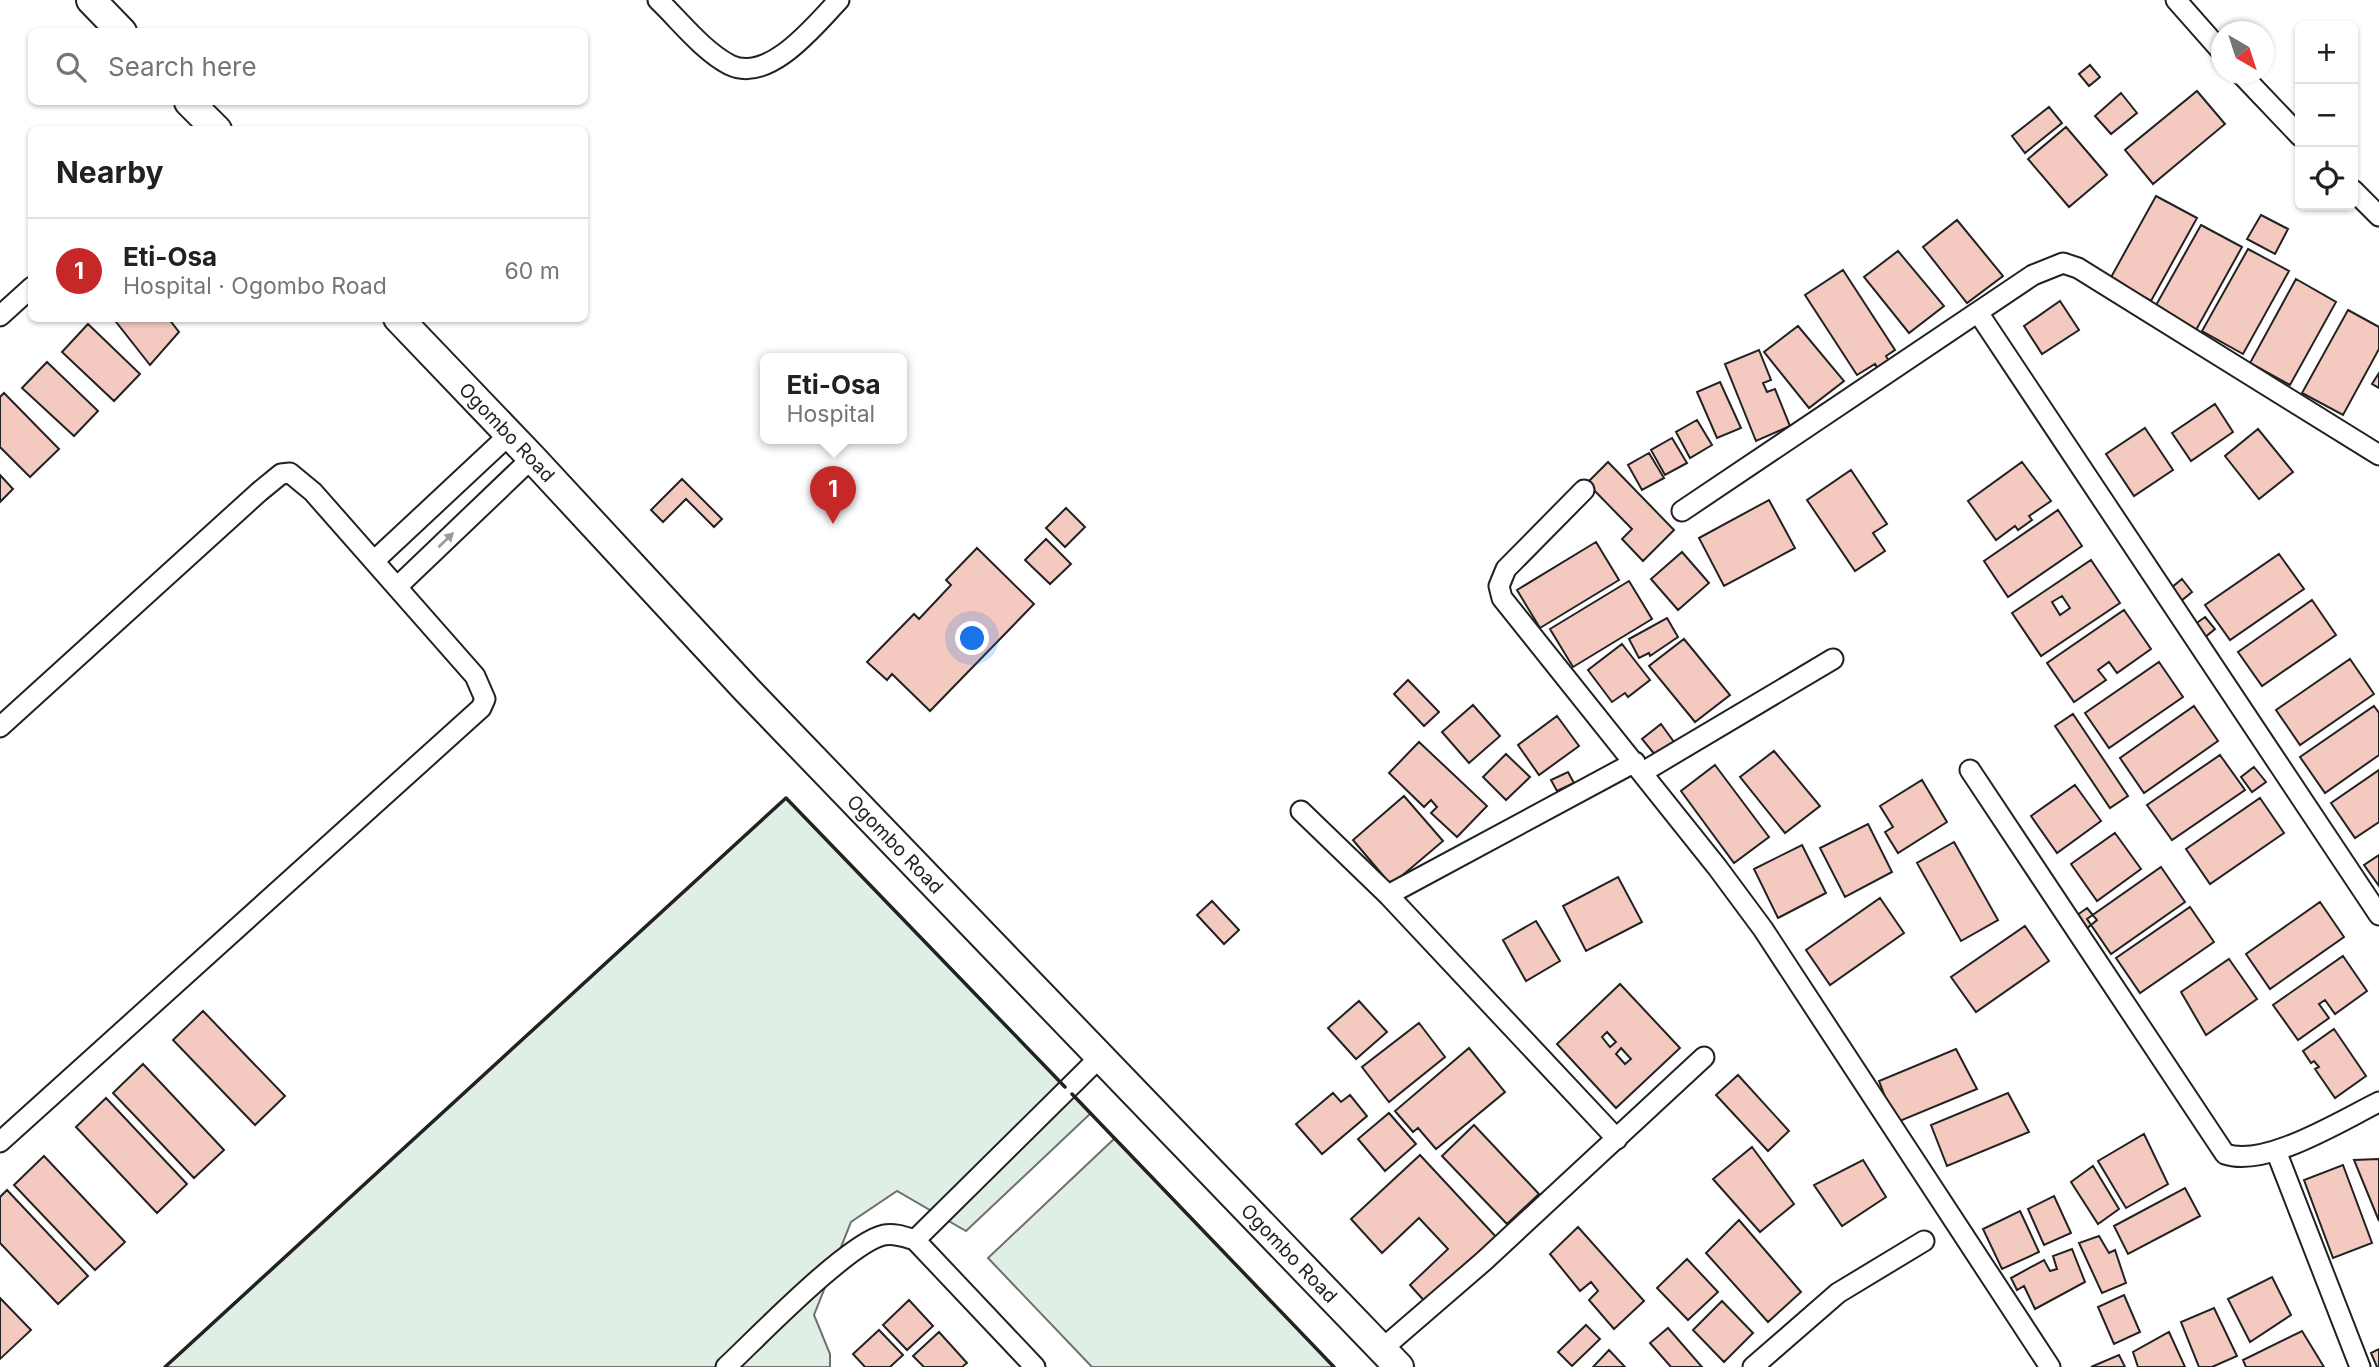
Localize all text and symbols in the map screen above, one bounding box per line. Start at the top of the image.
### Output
north arrow [2211,21,2274,84]
map controls [2295,21,2358,210]
button: + [2295,21,2358,84]
search box [28,28,588,105]
icon: search [52,48,90,86]
text: Search here [108,51,257,82]
button: − [2295,84,2358,147]
button: locate [2295,147,2358,210]
text: Nearby [56,154,164,190]
text: Eti-Osa [123,241,217,272]
text: 1 [74,257,84,285]
text: 60 m [505,257,560,285]
text: Hospital · Ogombo Road [123,272,387,300]
popup [760,353,907,444]
text: Eti-Osa [786,369,881,400]
street label: Ogombo Road [454,378,559,487]
text: Hospital [786,400,875,428]
pin: 1 [810,466,856,524]
one-way arrow [437,532,454,548]
your location [955,621,989,655]
street label: Ogombo Road [842,790,948,899]
street label: Ogombo Road [1236,1199,1342,1308]

